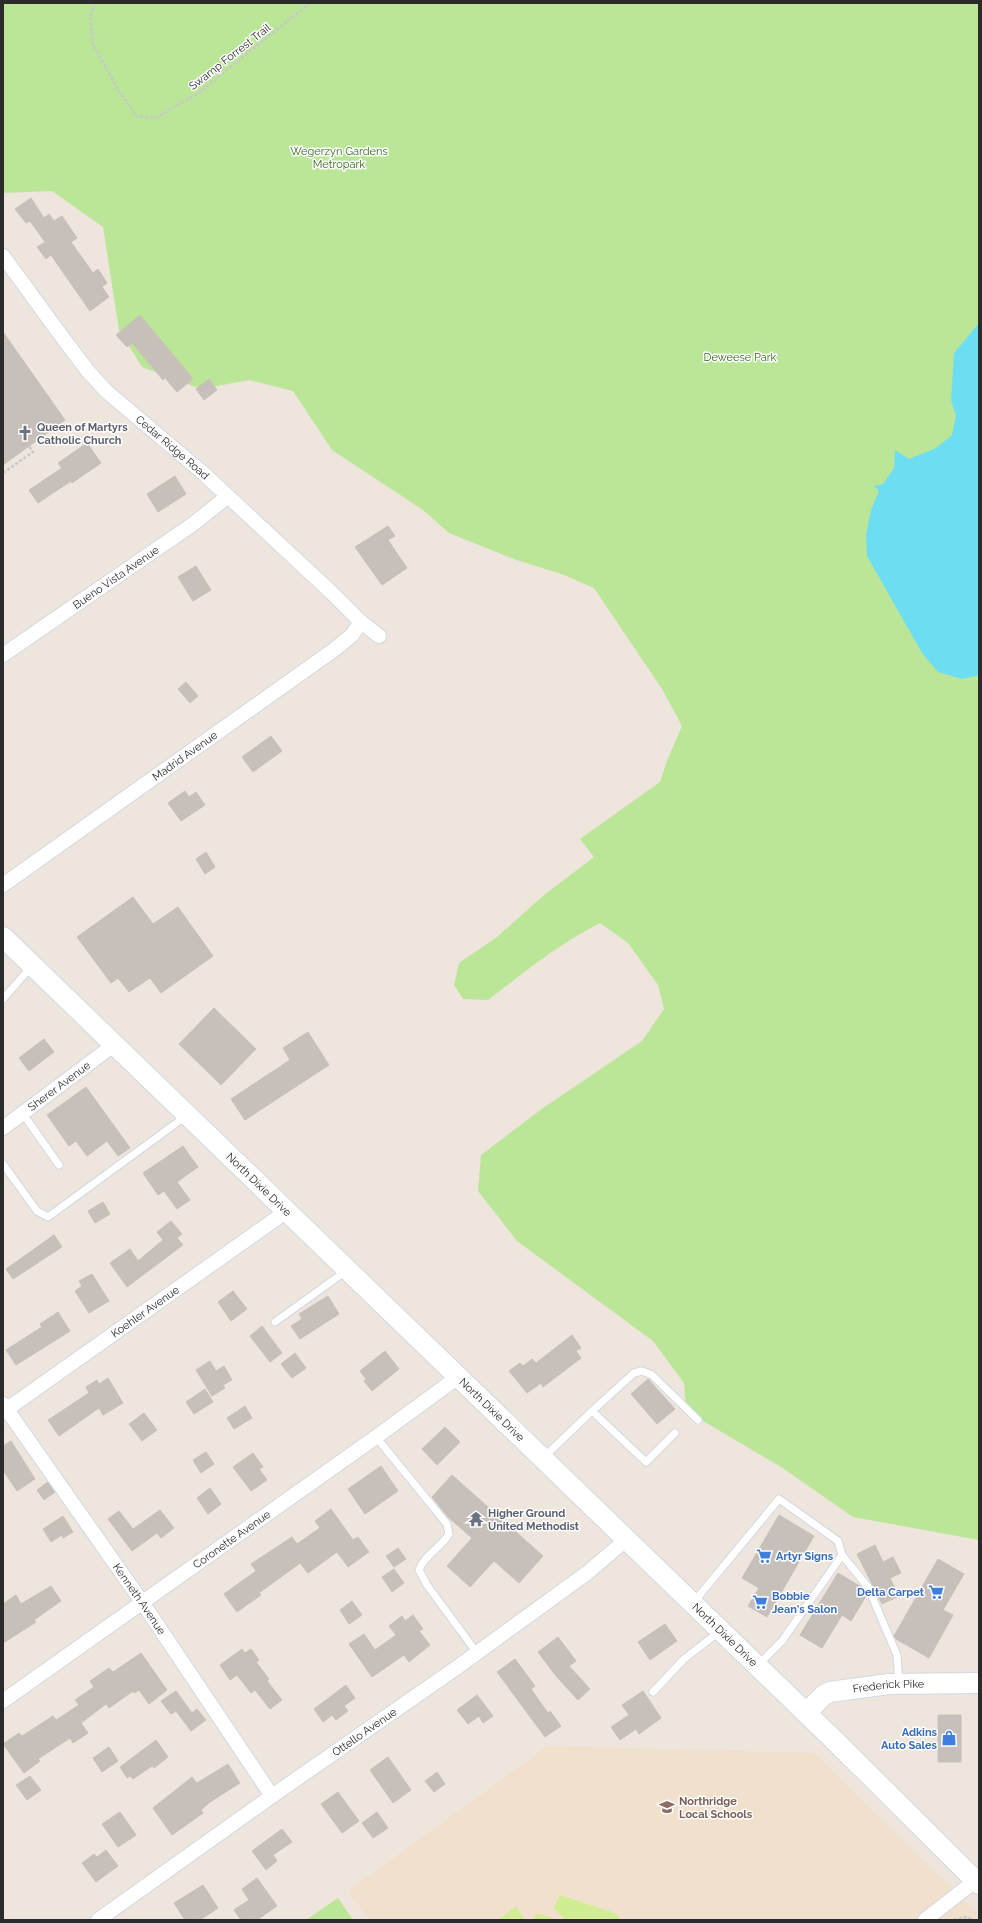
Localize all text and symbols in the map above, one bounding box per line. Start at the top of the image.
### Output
street label: Swamp Forrest Trail [187,21,273,93]
park label: Wegerzyn Gardens Metropark [290,145,388,171]
park label: Deweese Park [704,351,777,364]
street label: Cedar Ridge Road [133,412,212,482]
place label: Queen of Martyrs Catholic Church [37,421,128,447]
church icon: Queen of Martyrs Catholic Church [16,424,34,442]
street label: Bueno Vista Avenue [70,543,162,611]
street label: Madrid Avenue [150,728,220,783]
street label: Sherer Avenue [25,1058,93,1114]
street label: North Dixie Drive [224,1150,295,1219]
street label: Koehler Avenue [108,1283,182,1340]
street label: North Dixie Drive [457,1375,528,1444]
street label: Coronette Avenue [190,1507,273,1571]
place label: Higher Ground United Methodist [488,1507,580,1533]
temple icon: Higher Ground United Methodist [467,1510,485,1528]
supermarket icon: Artyr Signs [755,1547,773,1565]
place label: Artyr Signs [776,1550,834,1563]
street label: Kenneth Avenue [110,1561,169,1638]
supermarket icon: Delta Carpet [927,1583,945,1601]
place label: Delta Carpet [857,1586,925,1599]
place label: Bobbie Jean's Salon [772,1590,837,1616]
supermarket icon: Bobbie Jean's Salon [751,1593,769,1611]
street label: North Dixie Drive [690,1600,761,1669]
street label: Frederick Pike [852,1677,925,1695]
street label: Ottello Avenue [329,1705,399,1759]
place label: Adkins Auto Sales [881,1726,938,1752]
shop icon: Adkins Auto Sales [940,1729,958,1747]
place label: Northridge Local Schools [679,1795,753,1821]
school or university icon: Northridge Local Schools [658,1798,676,1816]

